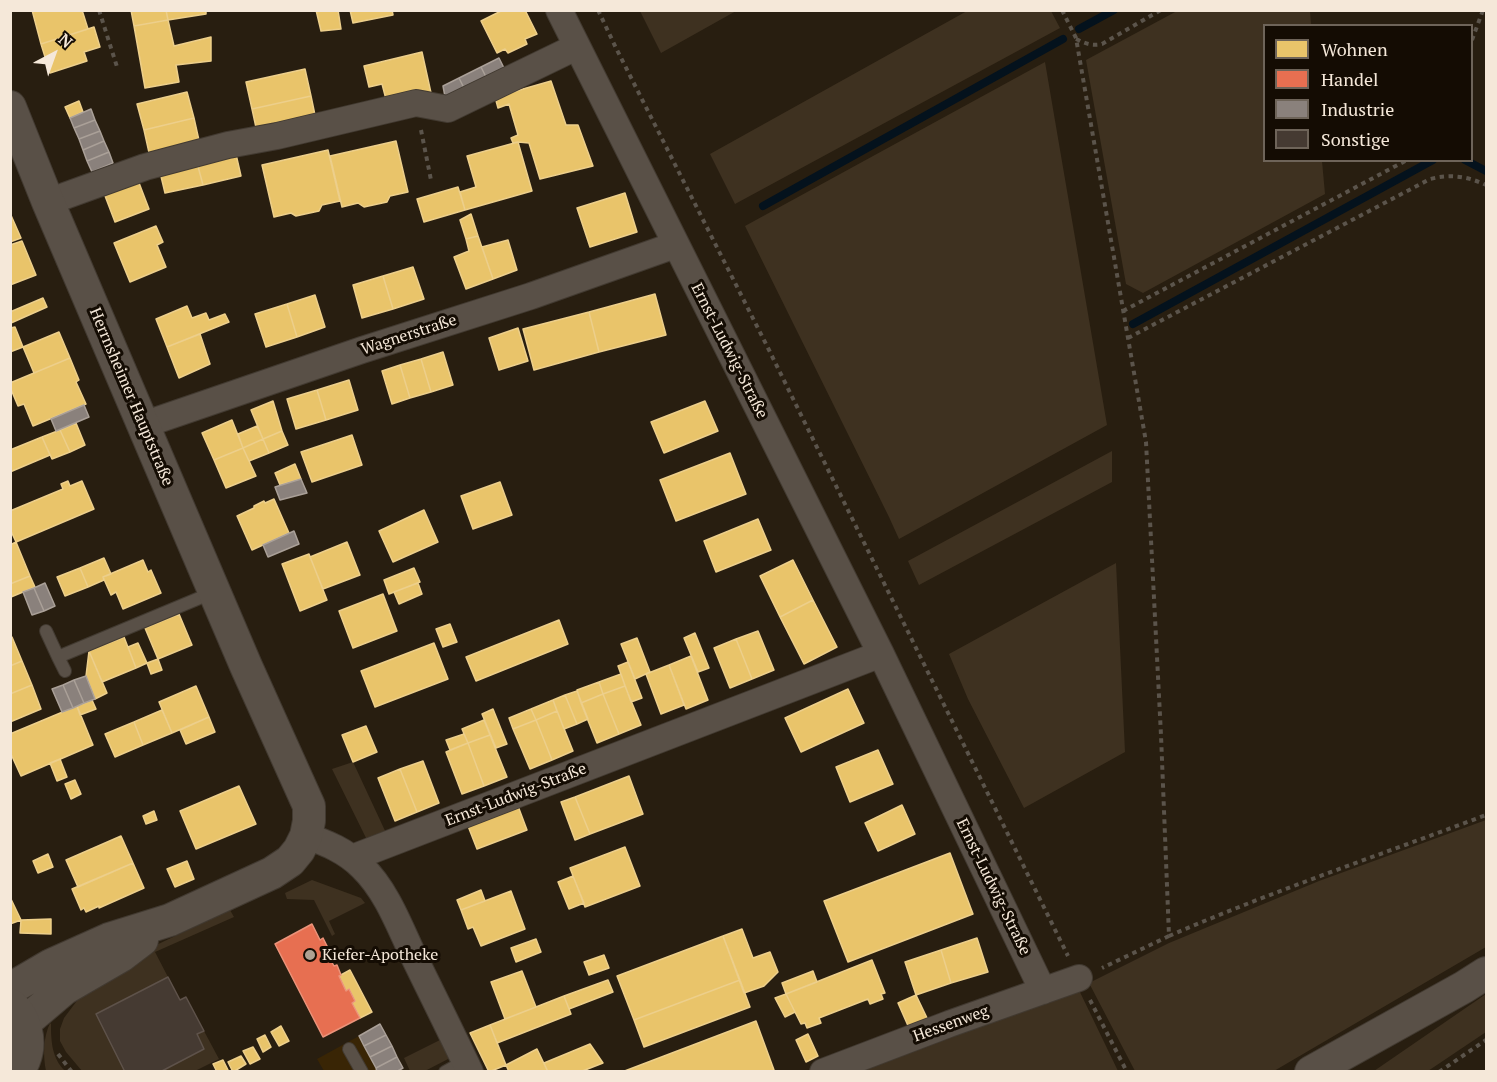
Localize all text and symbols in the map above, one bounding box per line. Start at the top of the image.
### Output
north arrow [24,24,84,84]
legend [1263,24,1473,162]
text: N [54,28,78,53]
text: Wohnen [1321,37,1388,61]
text: Handel [1321,67,1378,91]
text: Industrie [1321,97,1394,121]
text: Sonstige [1321,127,1390,151]
street label: Ernst-Ludwig-Straße [687,280,771,422]
street label: Herrnsheimer Hauptstraße [85,305,177,489]
street label: Wagnerstraße [359,311,459,359]
street label: Ernst-Ludwig-Straße [443,759,589,831]
street label: Ernst-Ludwig-Straße [952,816,1034,958]
place label: Kiefer-Apotheke [322,945,438,965]
marker: Kiefer-Apotheke [303,948,317,962]
street label: Hessenweg [911,1001,991,1047]

